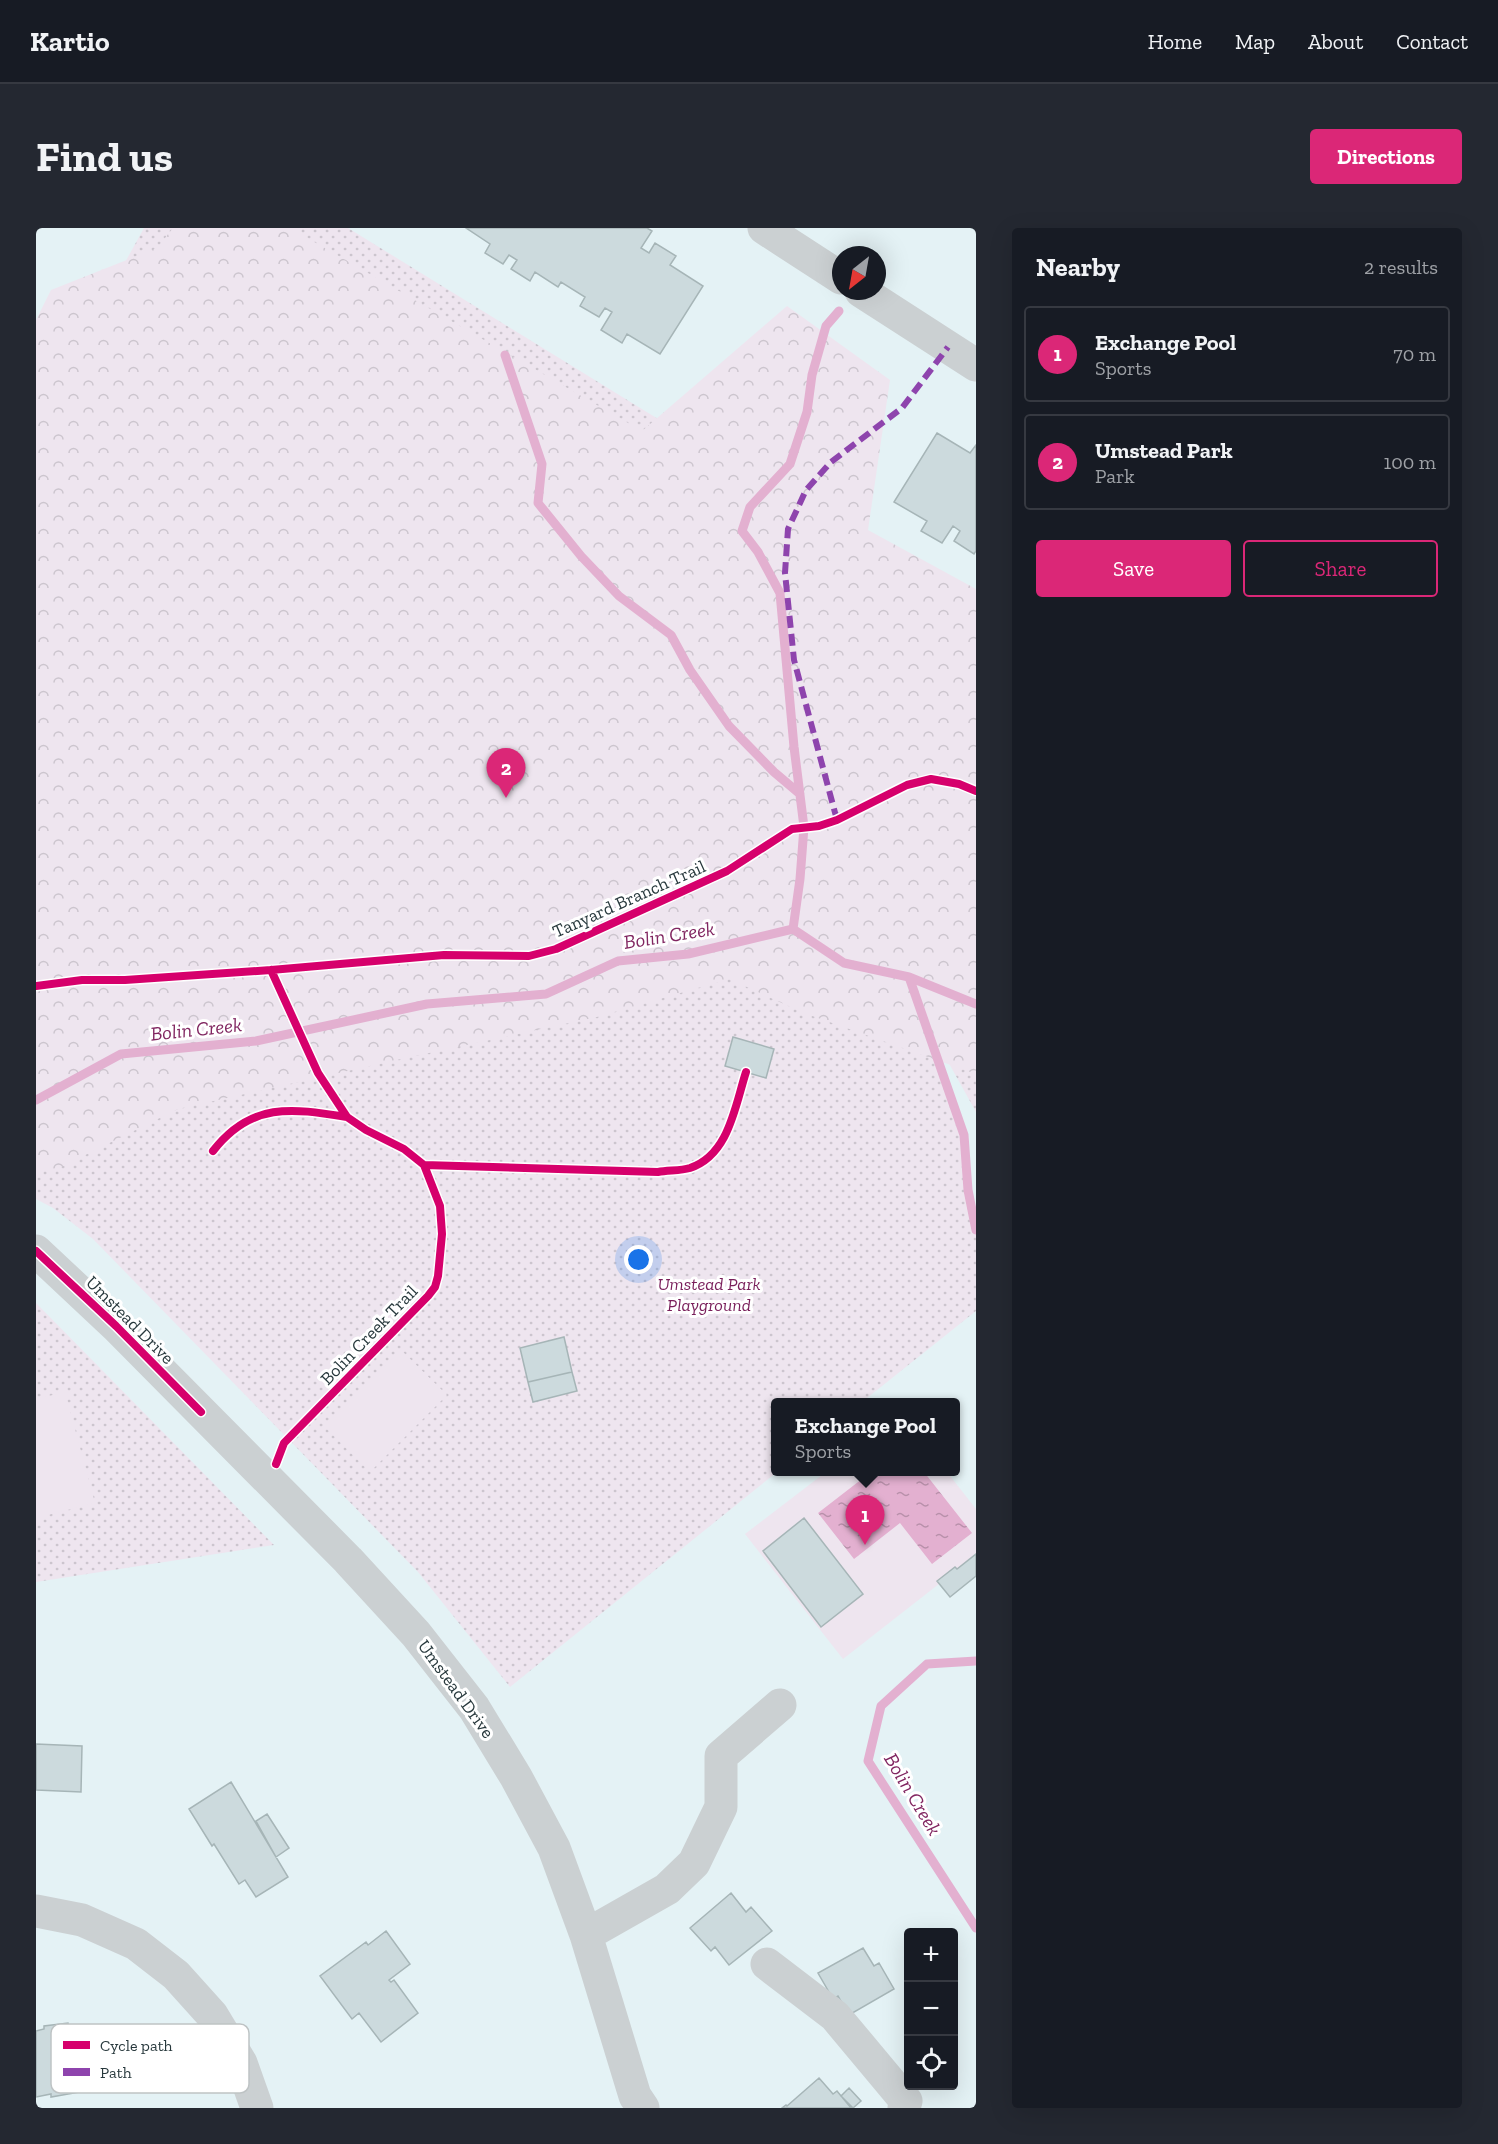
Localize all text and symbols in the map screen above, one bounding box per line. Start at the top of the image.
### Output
text: Kartio [30,25,110,58]
text: Home [1148,29,1202,54]
text: Map [1235,29,1275,54]
text: About [1308,29,1363,54]
text: Contact [1396,29,1468,54]
button: Directions [1310,129,1462,184]
text: Find us [36,131,173,182]
north arrow [832,246,886,300]
text: Nearby [1036,251,1120,283]
text: 2 results [1364,255,1438,279]
text: Exchange Pool [1095,329,1236,356]
text: 1 [1053,342,1062,366]
text: 70 m [1393,342,1436,366]
text: Sports [1095,356,1152,380]
text: Umstead Park [1095,437,1233,464]
text: 2 [1052,450,1063,474]
text: 100 m [1383,450,1436,474]
text: Park [1095,464,1135,488]
button: Save [1036,540,1231,597]
button: Share [1243,540,1438,597]
pin: 2 [486,748,526,798]
street label: Tanyard Branch Trail [549,855,709,943]
water label: Bolin Creek [622,916,716,954]
water label: Bolin Creek [149,1012,243,1046]
your location [624,1245,653,1274]
street label: Umstead Drive [81,1271,179,1369]
park label: Umstead Park Playground [657,1273,761,1316]
street label: Bolin Creek Trail [316,1280,422,1390]
popup [771,1398,960,1476]
text: Exchange Pool [795,1412,936,1439]
text: Sports [795,1439,851,1463]
pin: 1 [846,1496,884,1545]
street label: Umstead Drive [413,1636,499,1742]
water label: Bolin Creek [879,1749,947,1840]
map controls [904,1928,958,2090]
button: + [904,1928,958,1982]
button: − [904,1982,958,2036]
legend [51,2024,249,2093]
text: Cycle path [100,2036,173,2055]
button: locate [904,2036,958,2090]
text: Path [100,2063,132,2082]

